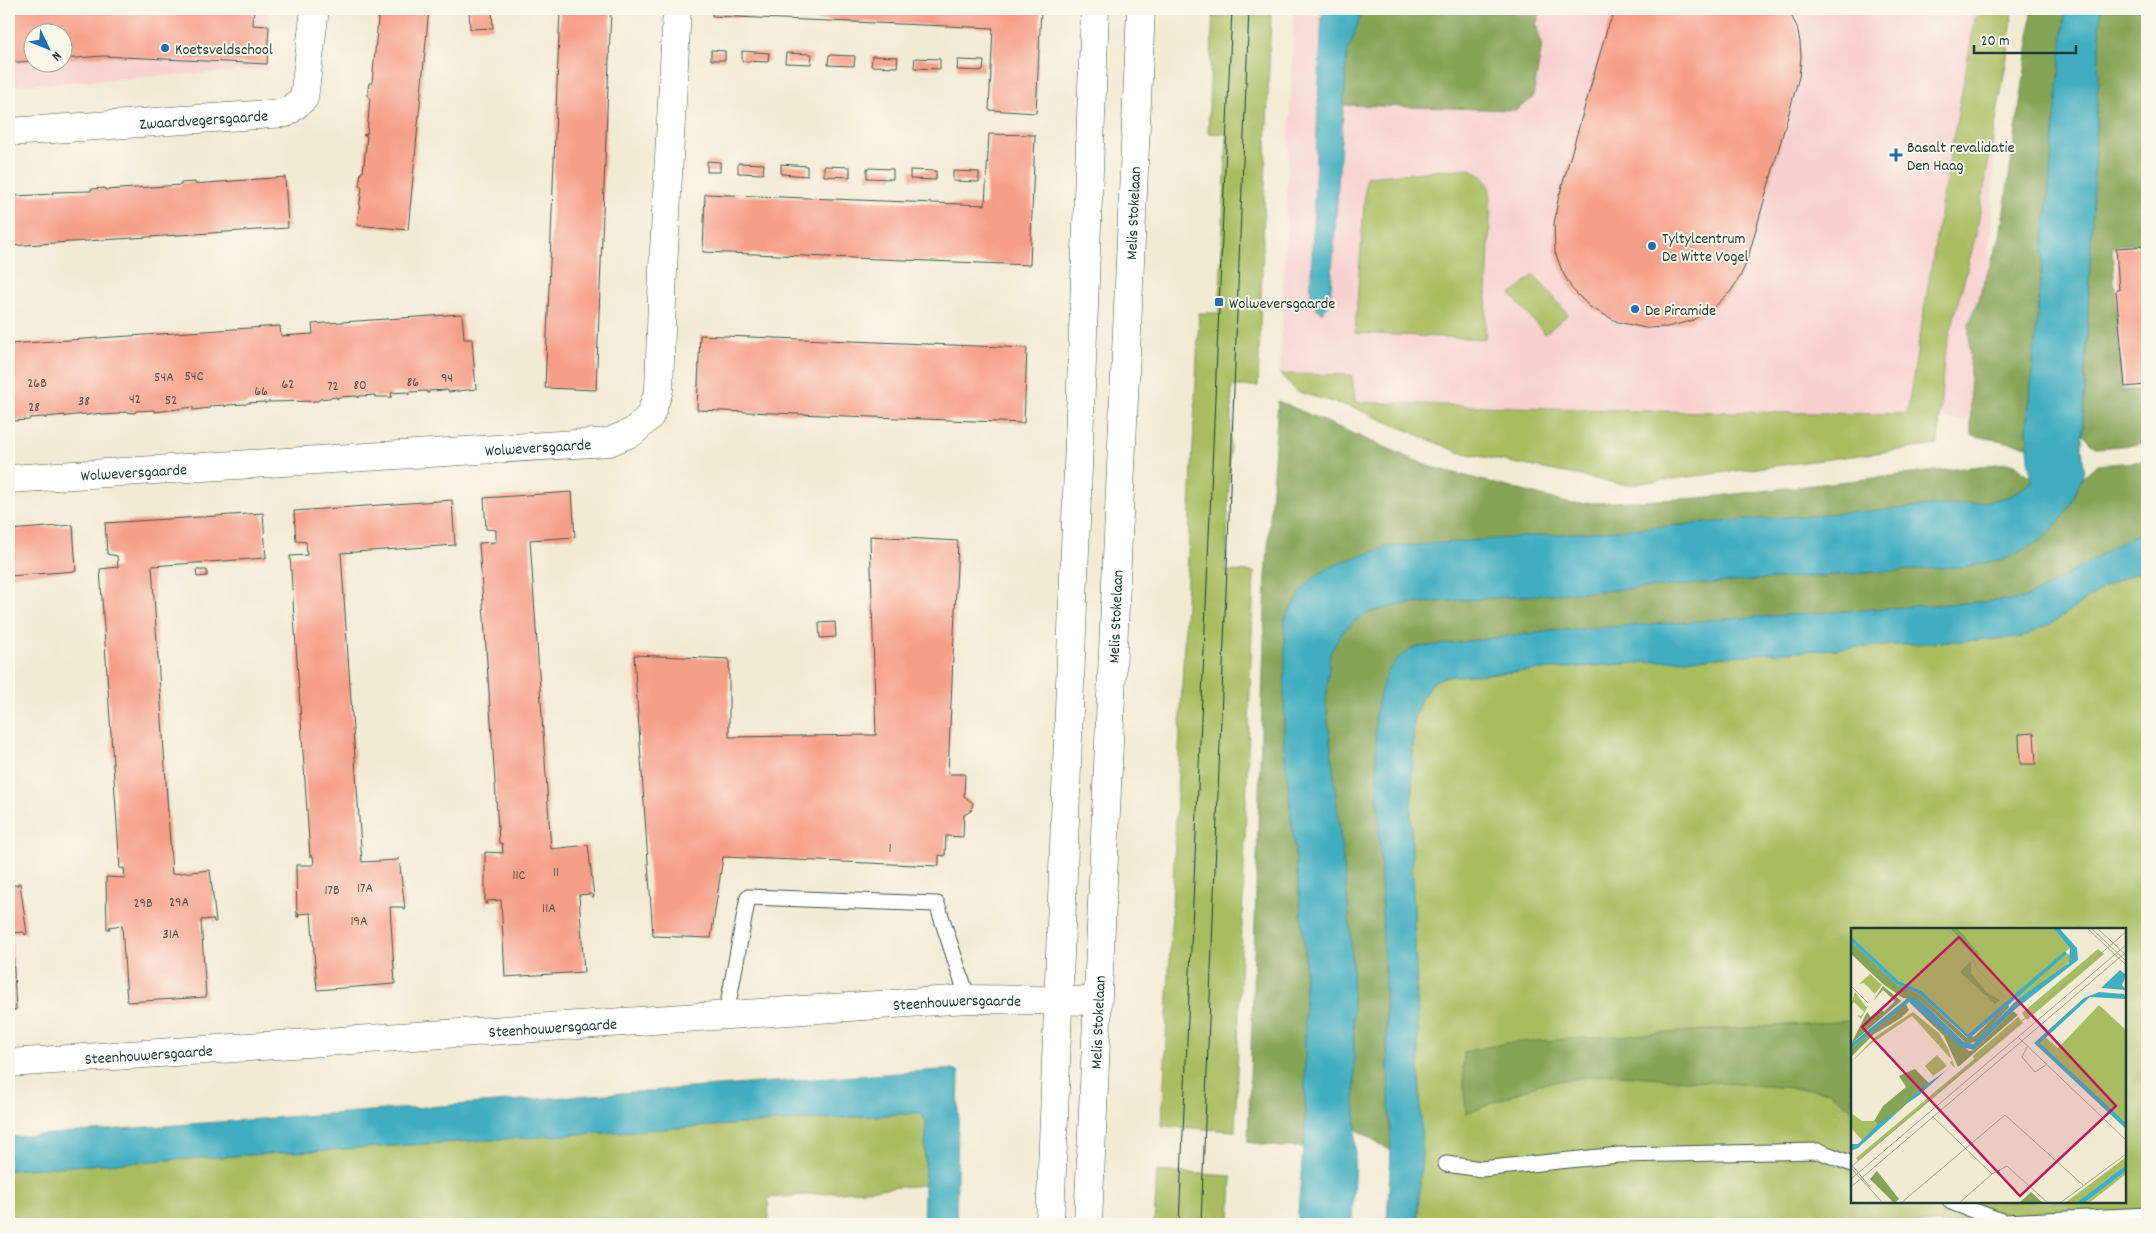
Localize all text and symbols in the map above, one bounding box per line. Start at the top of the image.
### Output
north arrow [22,22,72,72]
scale bar [1974,22,2076,54]
text: 20 m [1981,31,2009,53]
place label: Koetsveldschool [175,39,273,62]
marker: Koetsveldschool [159,42,171,54]
text: N [46,46,66,65]
street label: Zwaardvegersgaarde [139,105,269,137]
place label: Basalt revalidatie Den Haag [1907,137,2014,178]
marker: Basalt revalidatie Den Haag [1889,148,1903,162]
street label: Melis Stokelaan [1121,166,1148,260]
place label: Tyltylcentrum De Witte Vogel [1662,228,1748,269]
marker: Tyltylcentrum De Witte Vogel [1646,240,1658,252]
place label: Wolweversgaarde [1229,293,1335,316]
marker: Wolweversgaarde [1213,296,1225,308]
place label: De Piramide [1645,300,1716,323]
marker: De Piramide [1629,303,1641,315]
house number: 54C [184,367,204,387]
house number: 54A [154,368,174,388]
house number: 94 [441,369,453,389]
house number: 86 [407,373,419,393]
house number: 26B [27,374,47,394]
house number: 62 [282,375,294,395]
house number: 80 [353,376,367,396]
house number: 72 [327,377,339,397]
house number: 66 [254,382,268,402]
house number: 42 [129,390,141,410]
house number: 52 [165,391,177,411]
house number: 38 [78,392,90,412]
house number: 28 [28,398,40,418]
street label: Wolweversgaarde [484,434,592,464]
street label: Wolweversgaarde [80,459,188,489]
street label: Melis Stokelaan [1103,569,1131,664]
house number: 1 [888,839,892,859]
house number: 11 [553,863,559,883]
house number: 11C [512,866,526,886]
house number: 17A [357,879,373,899]
house number: 17B [324,881,340,901]
house number: 29A [169,893,189,913]
house number: 29B [133,894,153,914]
house number: 11A [542,899,556,919]
house number: 19A [350,912,368,932]
house number: 31A [163,925,180,945]
inset map [1851,928,2126,1203]
street label: Melis Stokelaan [1086,975,1113,1070]
street label: Steenhouwersgaarde [892,990,1021,1018]
street label: Steenhouwersgaarde [488,1013,618,1045]
street label: Steenhouwersgaarde [84,1040,214,1072]

